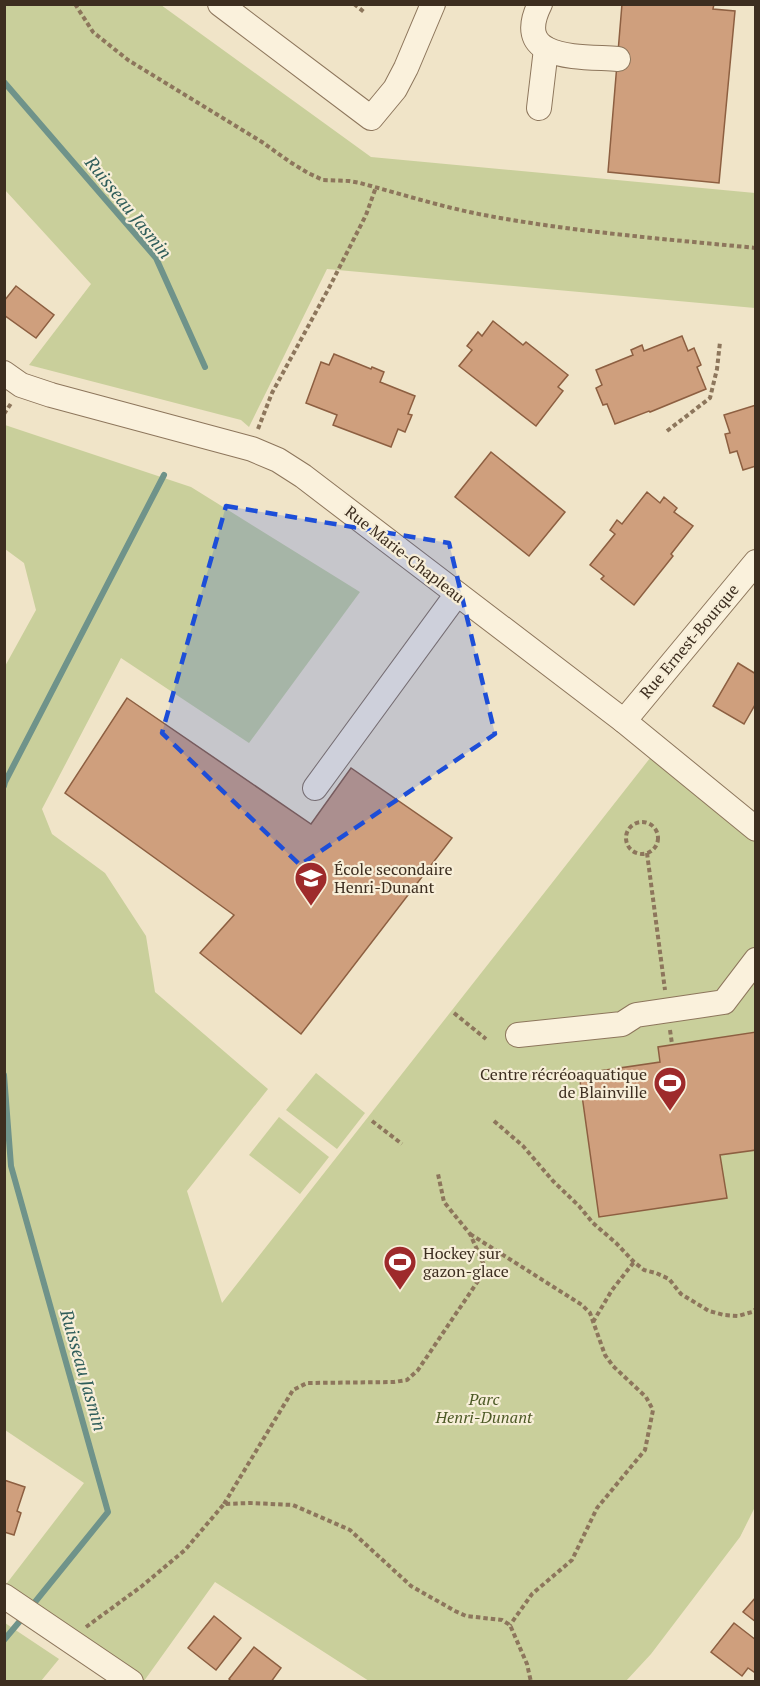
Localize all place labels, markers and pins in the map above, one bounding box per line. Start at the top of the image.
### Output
place label: École secondaire Henri-Dunant [334,858,453,898]
school or university icon: École secondaire Henri-Dunant [293,860,329,907]
place label: Centre récréoaquatique de Blainville [480,1063,647,1103]
sports icon: Centre récréoaquatique de Blainville [652,1065,688,1112]
place label: Hockey sur gazon-glace [423,1242,509,1282]
sports icon: Hockey sur gazon-glace [382,1244,418,1291]

